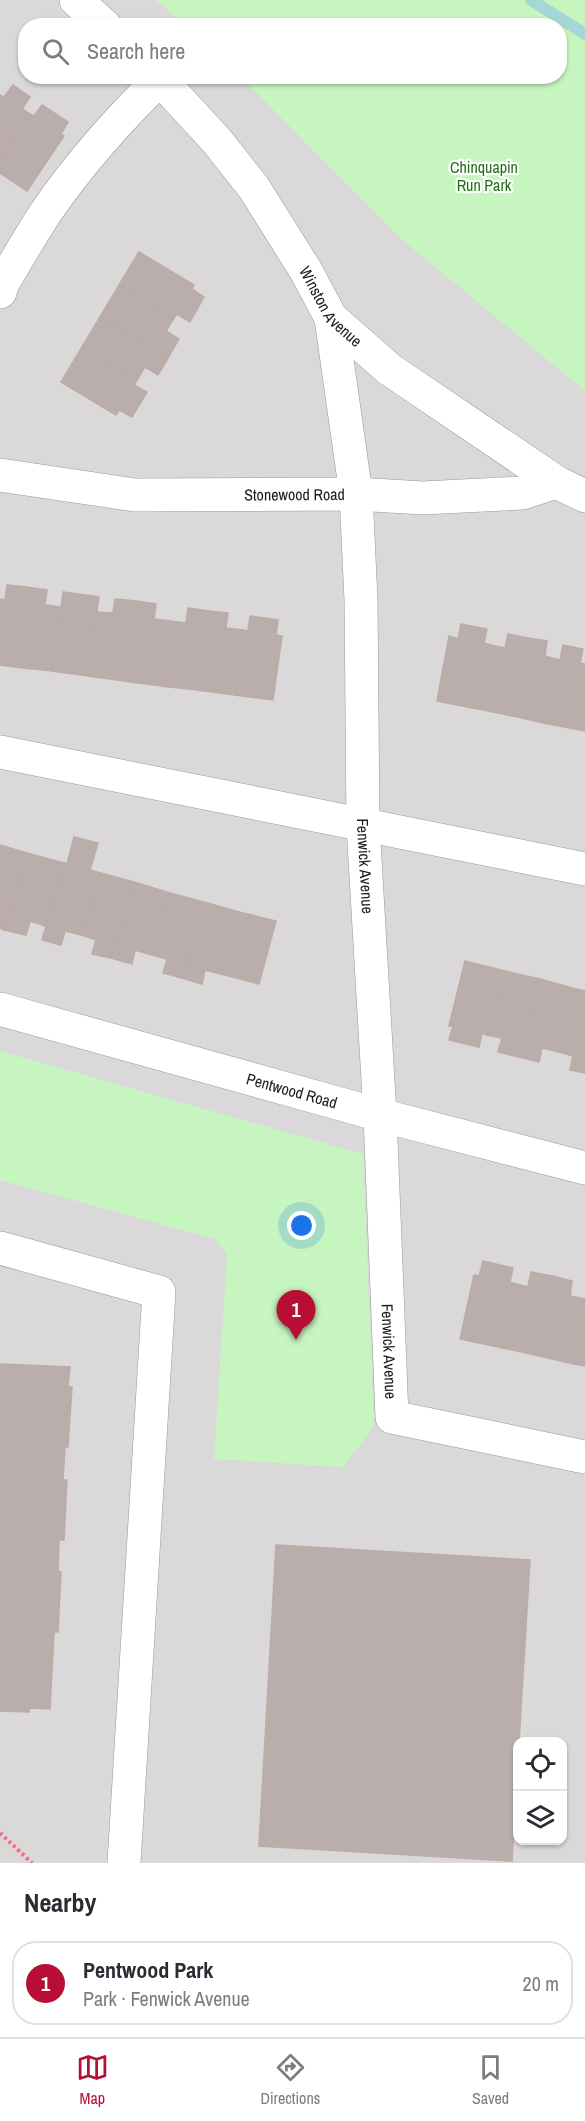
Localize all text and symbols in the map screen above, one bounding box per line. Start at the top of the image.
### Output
search box [18,18,567,84]
icon: search [39,35,72,68]
text: Search here [87,36,185,66]
park label: Chinquapin Run Park [450,156,518,196]
street label: Winston Avenue [294,262,367,352]
street label: Stonewood Road [244,483,345,506]
street label: Fenwick Avenue [352,818,379,914]
street label: Pentwood Road [244,1067,340,1114]
your location [287,1211,316,1240]
pin: 1 [276,1290,316,1340]
street label: Fenwick Avenue [377,1303,402,1400]
map controls [513,1737,567,1845]
button: locate [513,1737,567,1791]
button: layers [513,1791,567,1845]
text: Nearby [24,1885,96,1920]
text: Pentwood Park [83,1955,213,1985]
text: 1 [41,1970,50,1997]
text: 20 m [523,1970,559,1997]
text: Park · Fenwick Avenue [83,1985,250,2012]
tab: Map [76,2051,109,2109]
tab: Directions [260,2051,320,2109]
tab: Saved [472,2051,509,2109]

